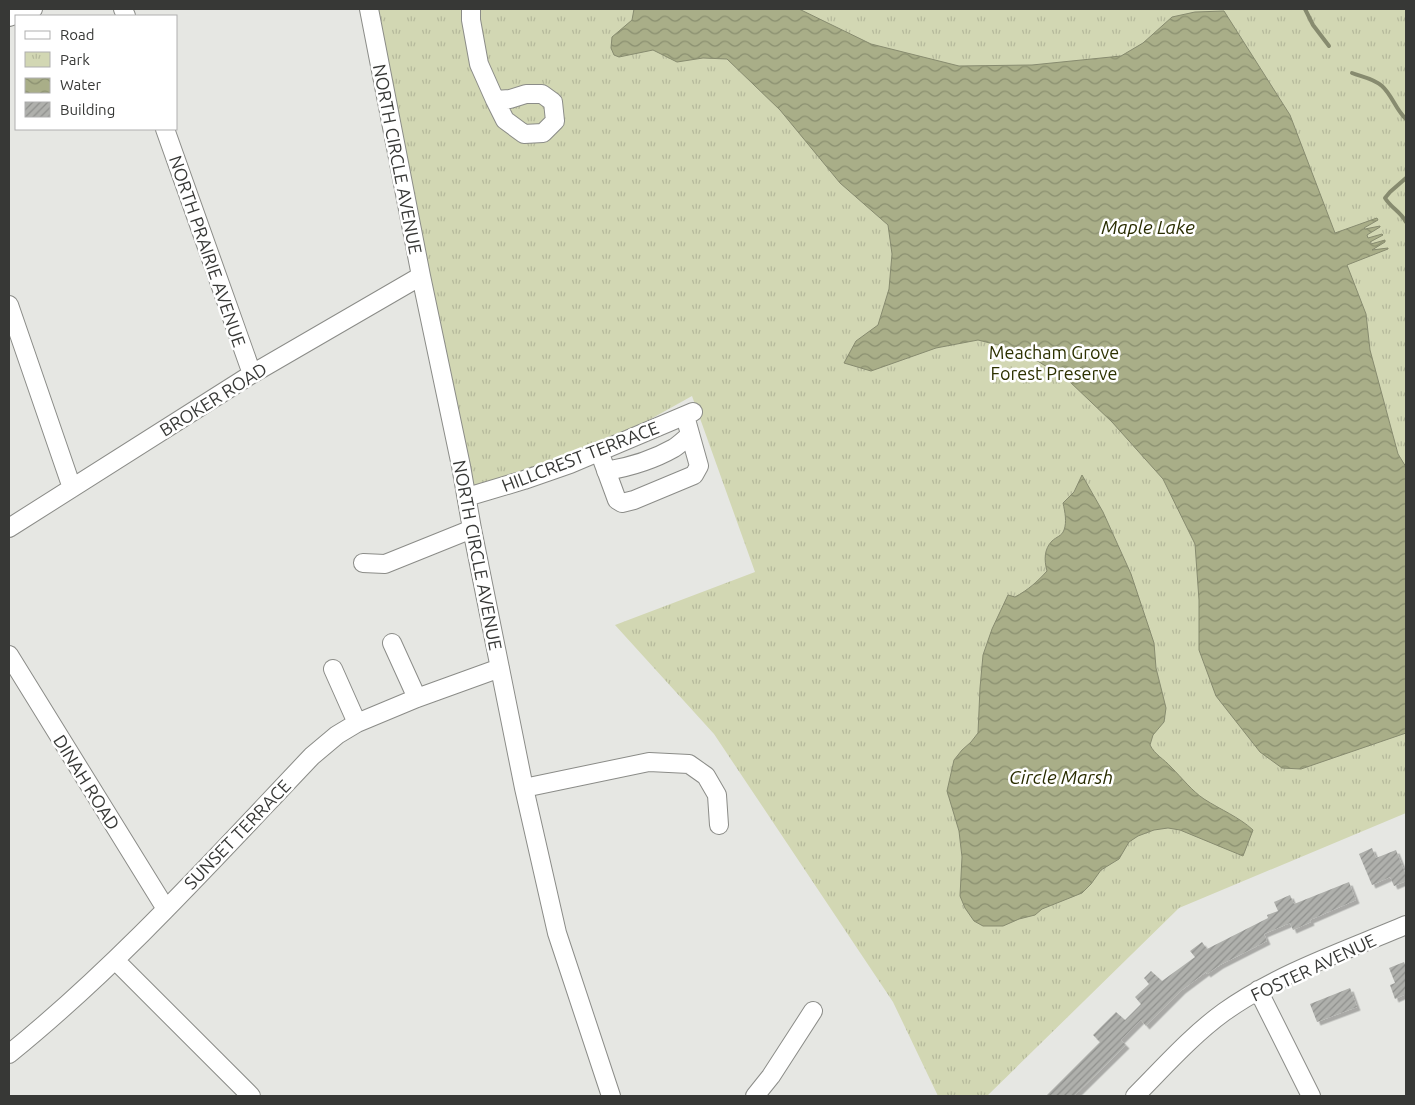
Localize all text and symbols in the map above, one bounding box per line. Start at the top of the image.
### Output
legend [15,15,178,130]
text: Road [60,26,95,43]
text: Park [60,51,90,68]
street label: NORTH CIRCLE AVENUE [370,62,426,256]
text: Water [60,76,101,93]
text: Building [60,101,115,118]
street label: NORTH PRAIRIE AVENUE [166,153,250,349]
water label: Maple Lake [1101,216,1195,238]
park label: Meacham Grove Forest Preserve [989,342,1119,383]
street label: BROKER ROAD [156,358,270,440]
street label: HILLCREST TERRACE [499,417,661,495]
street label: NORTH CIRCLE AVENUE [450,458,506,652]
street label: DINAH ROAD [50,731,124,833]
water label: Circle Marsh [1009,766,1113,788]
street label: SUNSET TERRACE [180,775,294,893]
street label: FOSTER AVENUE [1247,929,1379,1005]

